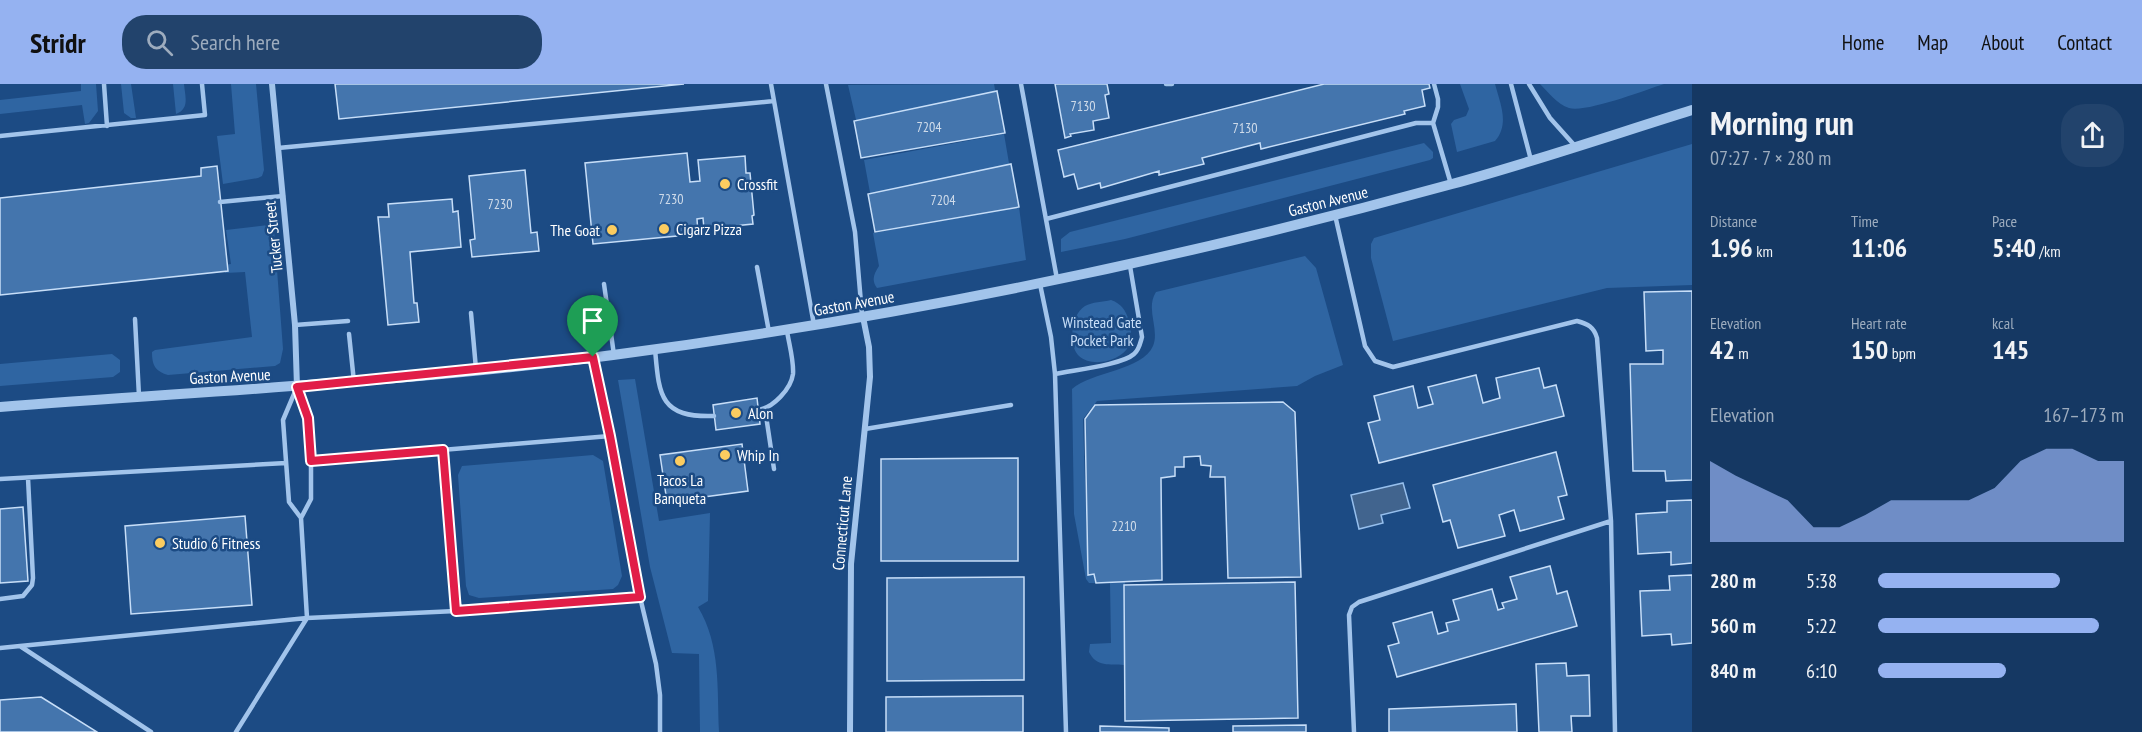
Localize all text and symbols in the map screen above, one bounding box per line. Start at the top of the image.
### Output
search box [122,15,542,69]
text: Stridr [30,24,86,61]
icon: search [143,26,176,59]
text: Search here [191,28,280,56]
text: Home [1842,29,1884,56]
text: Map [1917,29,1948,56]
text: About [1981,29,2024,56]
text: Contact [2057,29,2112,56]
house number: 7130 [1070,97,1096,115]
text: Morning run [1710,101,1854,144]
button: share [2061,104,2124,167]
house number: 7204 [916,118,942,136]
house number: 7130 [1232,119,1258,137]
text: 07:27 · 7 × 280 m [1710,145,1831,171]
place label: Crossfit [737,174,778,194]
marker: Crossfit [718,177,732,191]
street label: Gaston Avenue [1286,181,1370,221]
house number: 7230 [658,190,684,208]
house number: 7204 [930,191,956,209]
house number: 7230 [487,195,513,213]
street label: Tucker Street [259,200,287,274]
text: Distance [1710,211,1757,231]
text: Time [1851,211,1879,231]
text: Pace [1992,211,2017,231]
place label: Cigarz Pizza [676,219,742,239]
place label: The Goat [550,220,601,240]
marker: Cigarz Pizza [657,222,671,236]
marker: The Goat [605,223,619,237]
text: 1.96 [1710,231,1753,264]
text: 11:06 [1851,231,1907,264]
text: 5:40 [1992,231,2036,264]
text: km [1753,241,1773,261]
text: /km [2036,241,2061,261]
street label: Gaston Avenue [812,286,896,320]
pin [567,295,618,357]
icon: arrive [576,304,609,337]
park label: Winstead Gate Pocket Park [1062,312,1142,350]
text: Elevation [1710,313,1761,333]
text: Heart rate [1851,313,1907,333]
text: kcal [1992,313,2014,333]
text: 42 [1710,333,1735,366]
text: 150 [1851,333,1888,366]
text: 145 [1992,333,2029,366]
text: m [1735,343,1749,363]
text: bpm [1888,343,1916,363]
street label: Gaston Avenue [189,364,271,388]
text: Elevation [1710,402,1774,428]
text: 167–173 m [2043,402,2124,428]
place label: Alon [748,403,773,423]
marker: Alon [729,406,743,420]
place label: Whip In [737,445,779,465]
marker: Whip In [718,448,732,462]
marker: Tacos La Banqueta [673,454,687,468]
place label: Tacos La Banqueta [654,470,706,508]
street label: Connecticut Lane [828,475,856,571]
house number: 2210 [1111,517,1137,535]
place label: Studio 6 Fitness [172,533,260,553]
marker: Studio 6 Fitness [153,536,167,550]
text: 280 m [1710,568,1756,594]
text: 5:38 [1806,568,1837,594]
text: 560 m [1710,613,1756,639]
text: 5:22 [1806,613,1837,639]
text: 840 m [1710,658,1756,684]
text: 6:10 [1806,658,1837,684]

